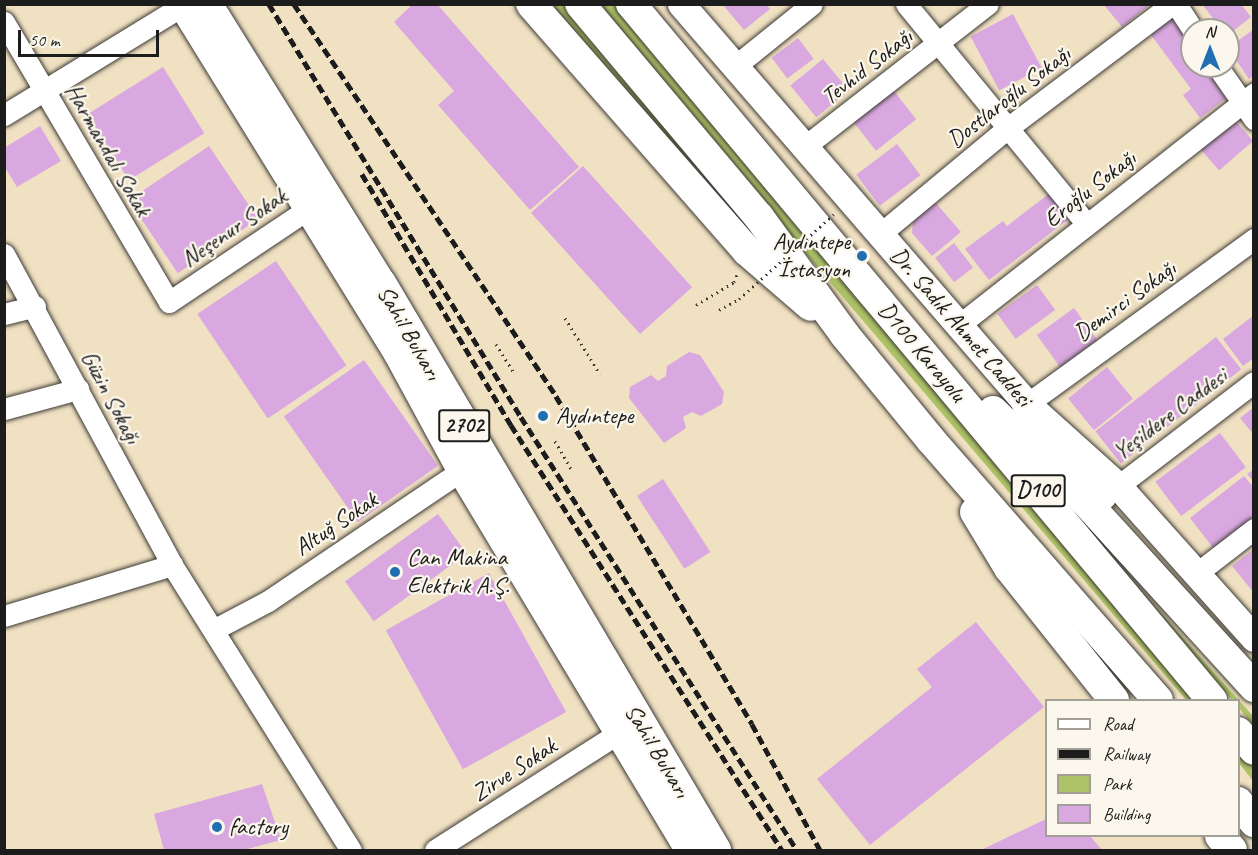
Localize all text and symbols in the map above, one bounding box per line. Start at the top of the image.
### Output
scale bar [21,18,162,56]
north arrow [1180,18,1240,78]
text: N [1205,22,1215,42]
street label: Tevhid Sokağı [816,23,918,111]
text: 50 m [29,29,60,51]
street label: Dostlaroğlu Sokağı [942,40,1076,154]
street label: Harmandalı Sokak [58,79,158,221]
street label: Eroğlu Sokağı [1038,144,1142,234]
street label: Neşenur Sokak [176,183,292,273]
place label: Aydıntepe İstasyon [773,228,850,284]
street label: Dr. Sadık Ahmet Caddesi [883,240,1039,414]
marker: Aydıntepe İstasyon [855,249,869,263]
street label: Demirci Sokağı [1068,254,1182,348]
street label: Sahil Bulvarı [371,281,447,385]
street label: D100 Karayolu [872,296,972,408]
street label: Güzin Sokağı [75,346,147,448]
street label: Yeşildere Caddesi [1107,362,1233,466]
place label: Aydıntepe [556,402,633,430]
road number: 2702 [437,407,491,445]
marker: Aydıntepe [534,407,552,425]
road number: D100 [1010,472,1066,510]
street label: Altuğ Sokak [289,486,383,562]
place label: Can Makina Elektrik A.Ş. [407,544,509,600]
marker: Can Makina Elektrik A.Ş. [388,565,402,579]
street label: Sahil Bulvarı [618,699,696,803]
legend [1045,699,1240,837]
text: Road [1103,713,1133,735]
street label: Zirve Sokak [467,732,561,808]
text: Railway [1103,743,1150,765]
text: Park [1103,773,1132,795]
text: Building [1103,803,1150,825]
place label: factory [229,813,288,841]
marker: factory [210,820,224,834]

